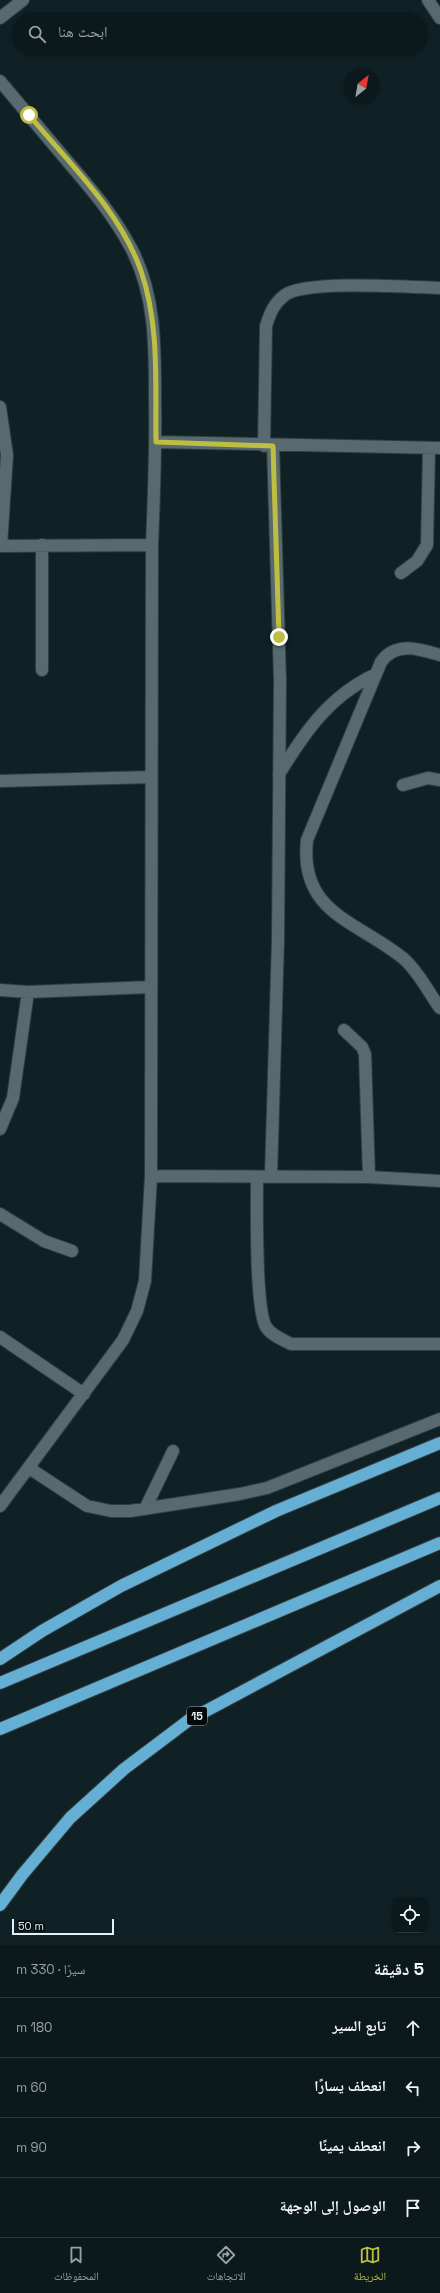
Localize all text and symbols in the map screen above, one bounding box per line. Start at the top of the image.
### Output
search box [12,12,428,56]
text: ابحث هنا [58,22,108,41]
icon: search [26,23,48,45]
north arrow [344,68,380,104]
route start [20,106,38,124]
route end [270,628,288,646]
road number: 15 [187,1707,207,1725]
map controls [392,1897,428,1933]
button: locate [392,1897,428,1933]
scale bar [12,1917,114,1936]
text: 50 m [18,1919,44,1933]
text: 5 دقيقة [374,1958,424,1980]
text: سيرًا · 330 m [16,1961,85,1978]
text: تابع السير [332,2016,386,2035]
icon: ahead [402,2017,424,2039]
text: 180 m [16,2019,52,2036]
text: انعطف يسارًا [314,2076,386,2095]
icon: left [402,2077,424,2099]
text: 60 m [16,2079,47,2096]
text: انعطف يمينًا [319,2136,386,2155]
icon: right [402,2137,424,2159]
text: 90 m [16,2139,47,2156]
text: الوصول إلى الوجهة [280,2196,386,2215]
icon: arrive [402,2197,424,2219]
tab: المحفوظات [54,2244,99,2287]
tab: الاتجاهات [207,2244,246,2287]
tab: الخريطة [354,2244,386,2287]

